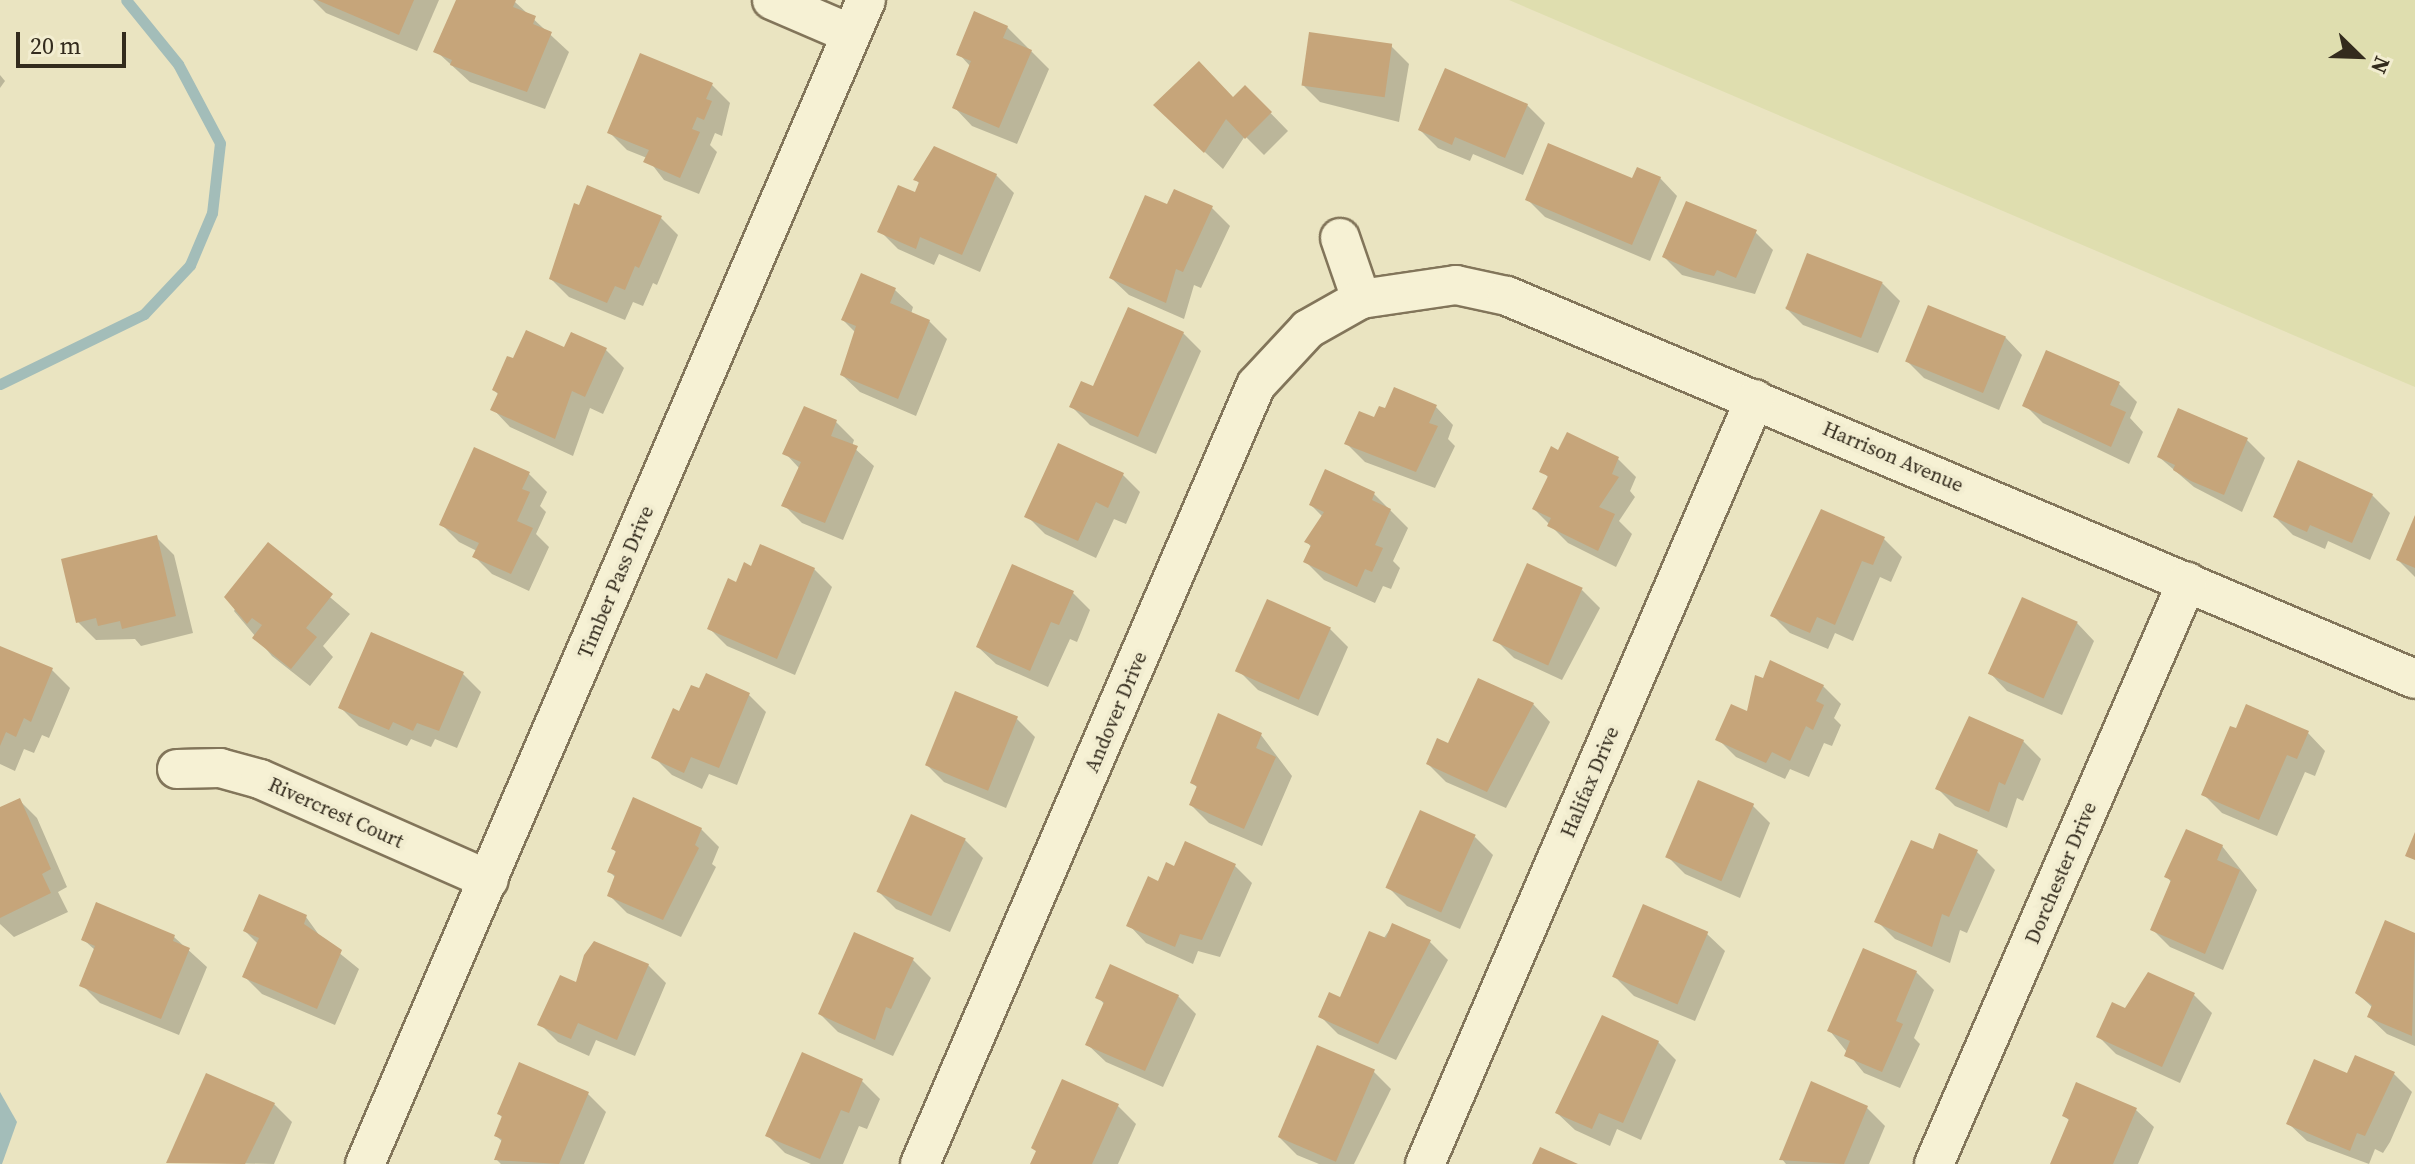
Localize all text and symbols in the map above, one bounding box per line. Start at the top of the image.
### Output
scale bar [20,16,130,66]
north arrow [2319,16,2399,96]
text: 20 m [30,29,81,62]
text: N [2364,52,2398,79]
street label: Harrison Avenue [1819,417,1967,497]
street label: Timber Pass Drive [573,502,659,662]
street label: Andover Drive [1080,648,1152,776]
street label: Halifax Drive [1556,723,1624,841]
street label: Rivercrest Court [265,772,407,854]
street label: Dorchester Drive [2020,798,2102,948]

